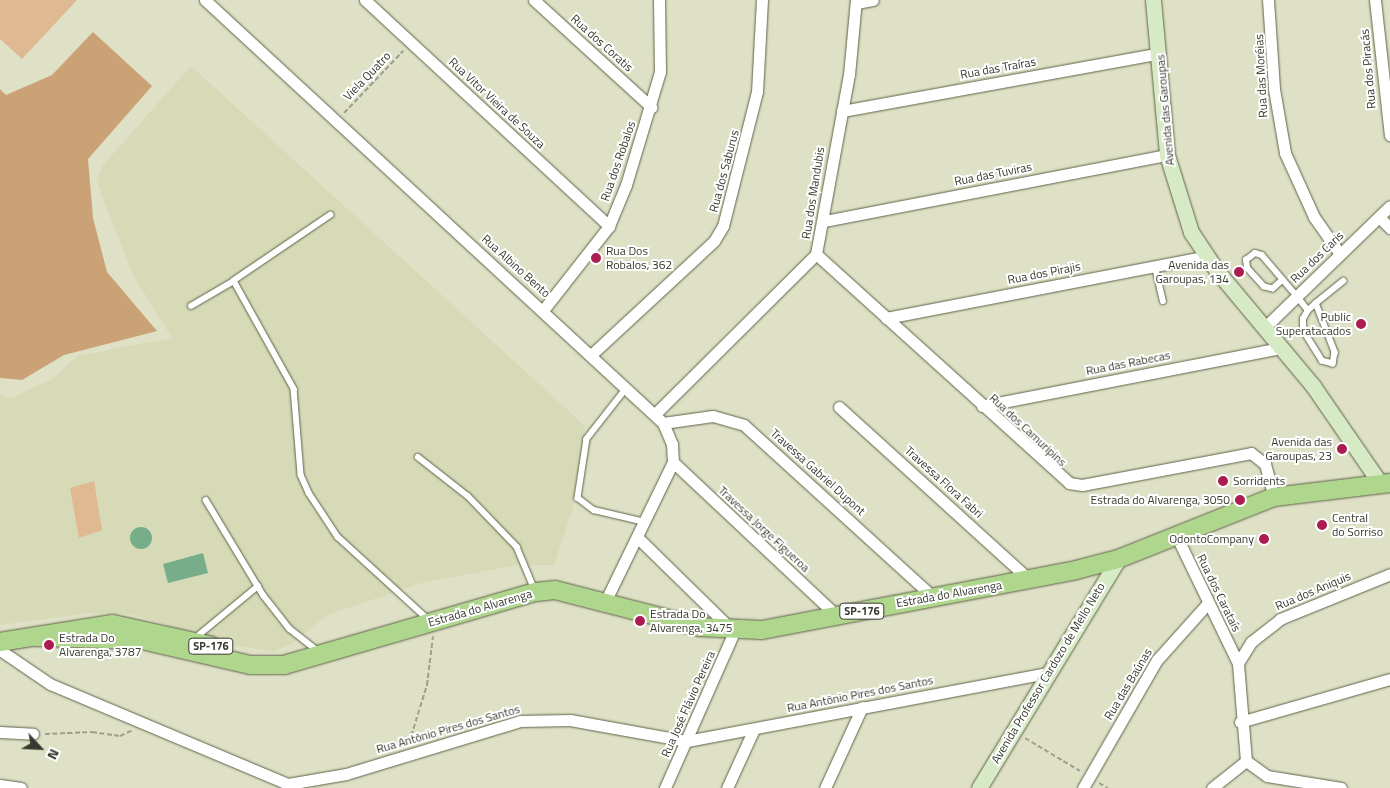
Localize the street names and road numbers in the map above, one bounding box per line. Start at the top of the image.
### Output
street label: Rua dos Coratis [568,11,636,75]
street label: Rua dos Piracás [1357,29,1379,109]
street label: Rua das Moréias [1252,34,1270,118]
street label: Viela Quatro [340,49,394,103]
street label: Rua das Traíras [959,54,1037,82]
street label: Avenida das Garoupas [1153,54,1177,166]
street label: Rua Vitor Vieira de Souza [446,55,548,151]
street label: Rua dos Robalos [598,119,638,203]
street label: Rua dos Saburus [706,128,742,214]
street label: Rua dos Mandubis [799,146,827,240]
street label: Rua das Tuviras [953,159,1033,189]
street label: Rua dos Caris [1287,228,1347,286]
street label: Rua Albino Bento [479,232,553,300]
street label: Rua dos Pirajis [1006,259,1082,287]
street label: Rua das Rabecas [1085,348,1171,378]
street label: Rua dos Camuripins [987,391,1069,469]
street label: Travessa Gabriel Dupont [768,426,868,518]
street label: Travessa Flora Fabri [902,443,986,521]
street label: Travessa Jorge Figueroa [715,483,813,575]
street label: Rua dos Carataís [1194,552,1244,634]
street label: Rua dos Aniquis [1273,569,1353,613]
street label: Estrada do Alvarenga [895,578,1003,610]
street label: Avenida Professor Cardozo de Mello Neto [988,580,1108,766]
street label: Estrada do Alvarenga [426,586,534,630]
road number: SP-176 [838,602,886,620]
road number: SP-176 [187,637,235,654]
street label: Rua das Baúnas [1101,646,1155,722]
street label: Rua José Flávio Pereira [658,649,718,759]
street label: Rua Antônio Pires dos Santos [786,673,934,715]
street label: Rua Antônio Pires dos Santos [375,702,521,756]

